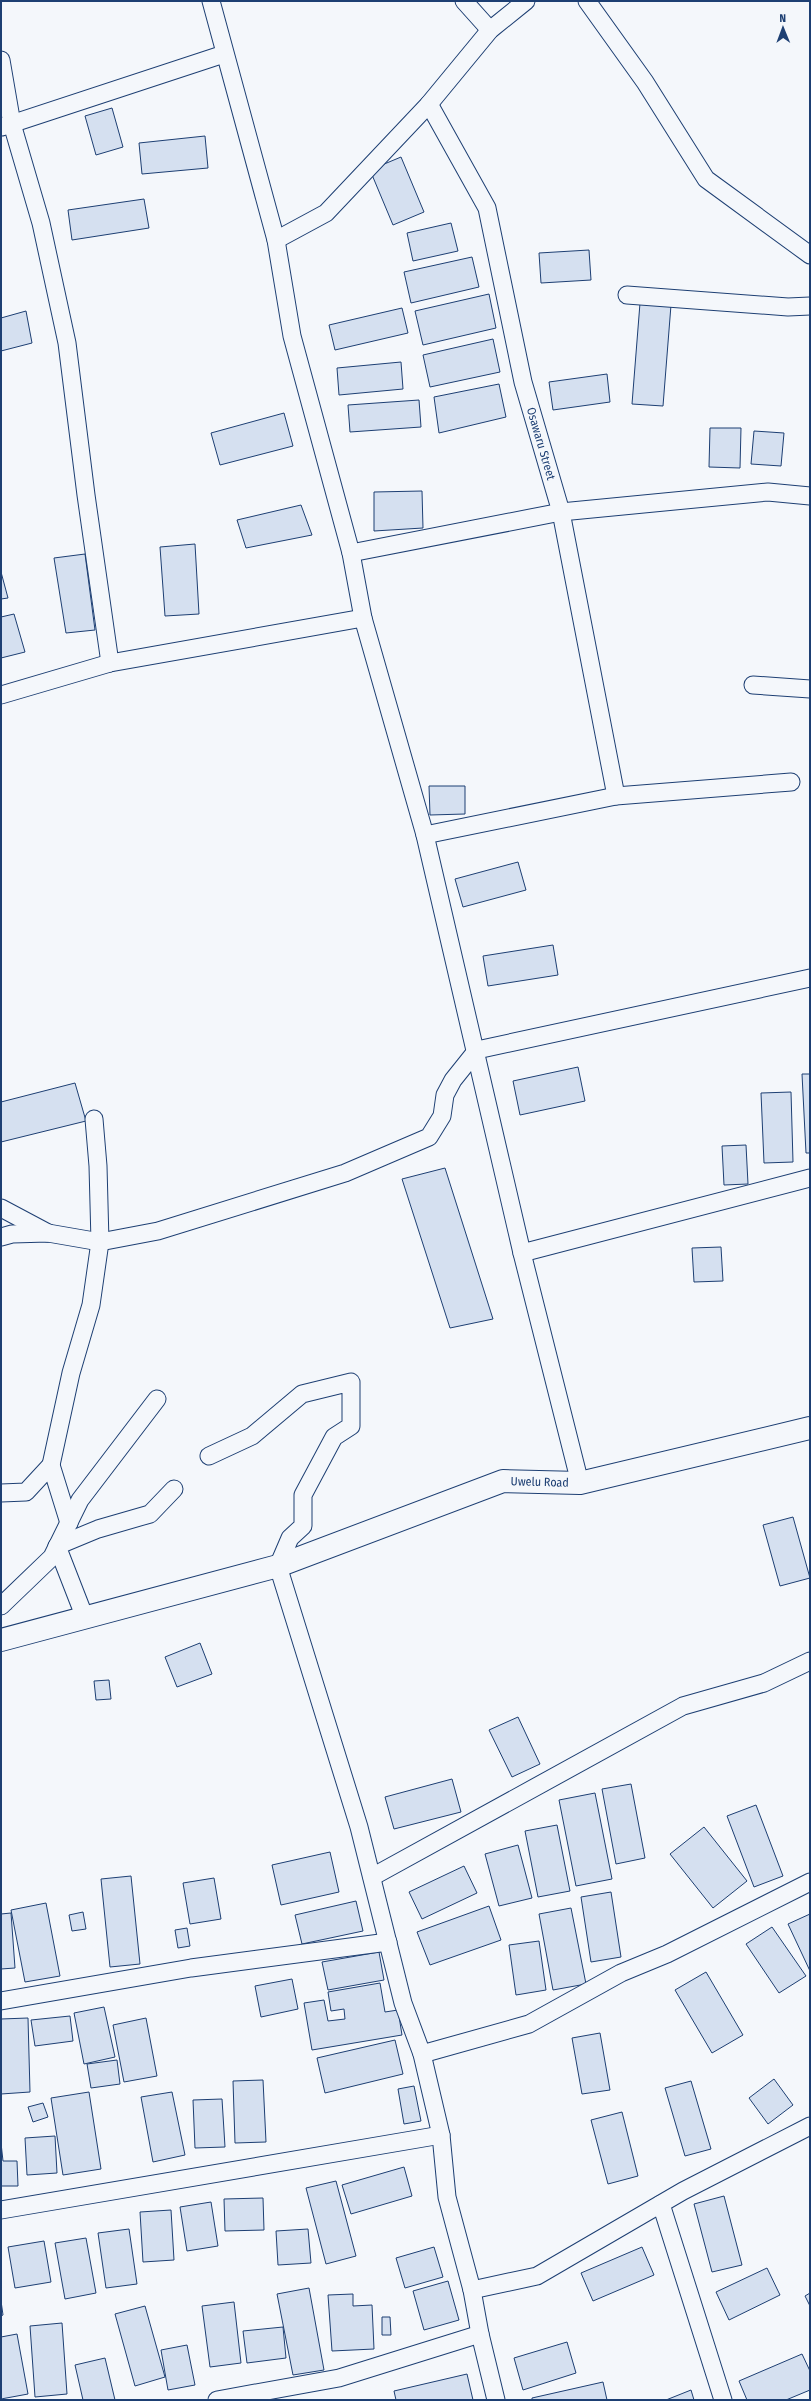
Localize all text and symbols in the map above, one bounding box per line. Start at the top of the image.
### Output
north arrow [763,8,803,48]
text: N [779,12,786,25]
street label: Osawaru Street [524,406,558,482]
street label: Uwelu Road [511,1474,569,1490]

